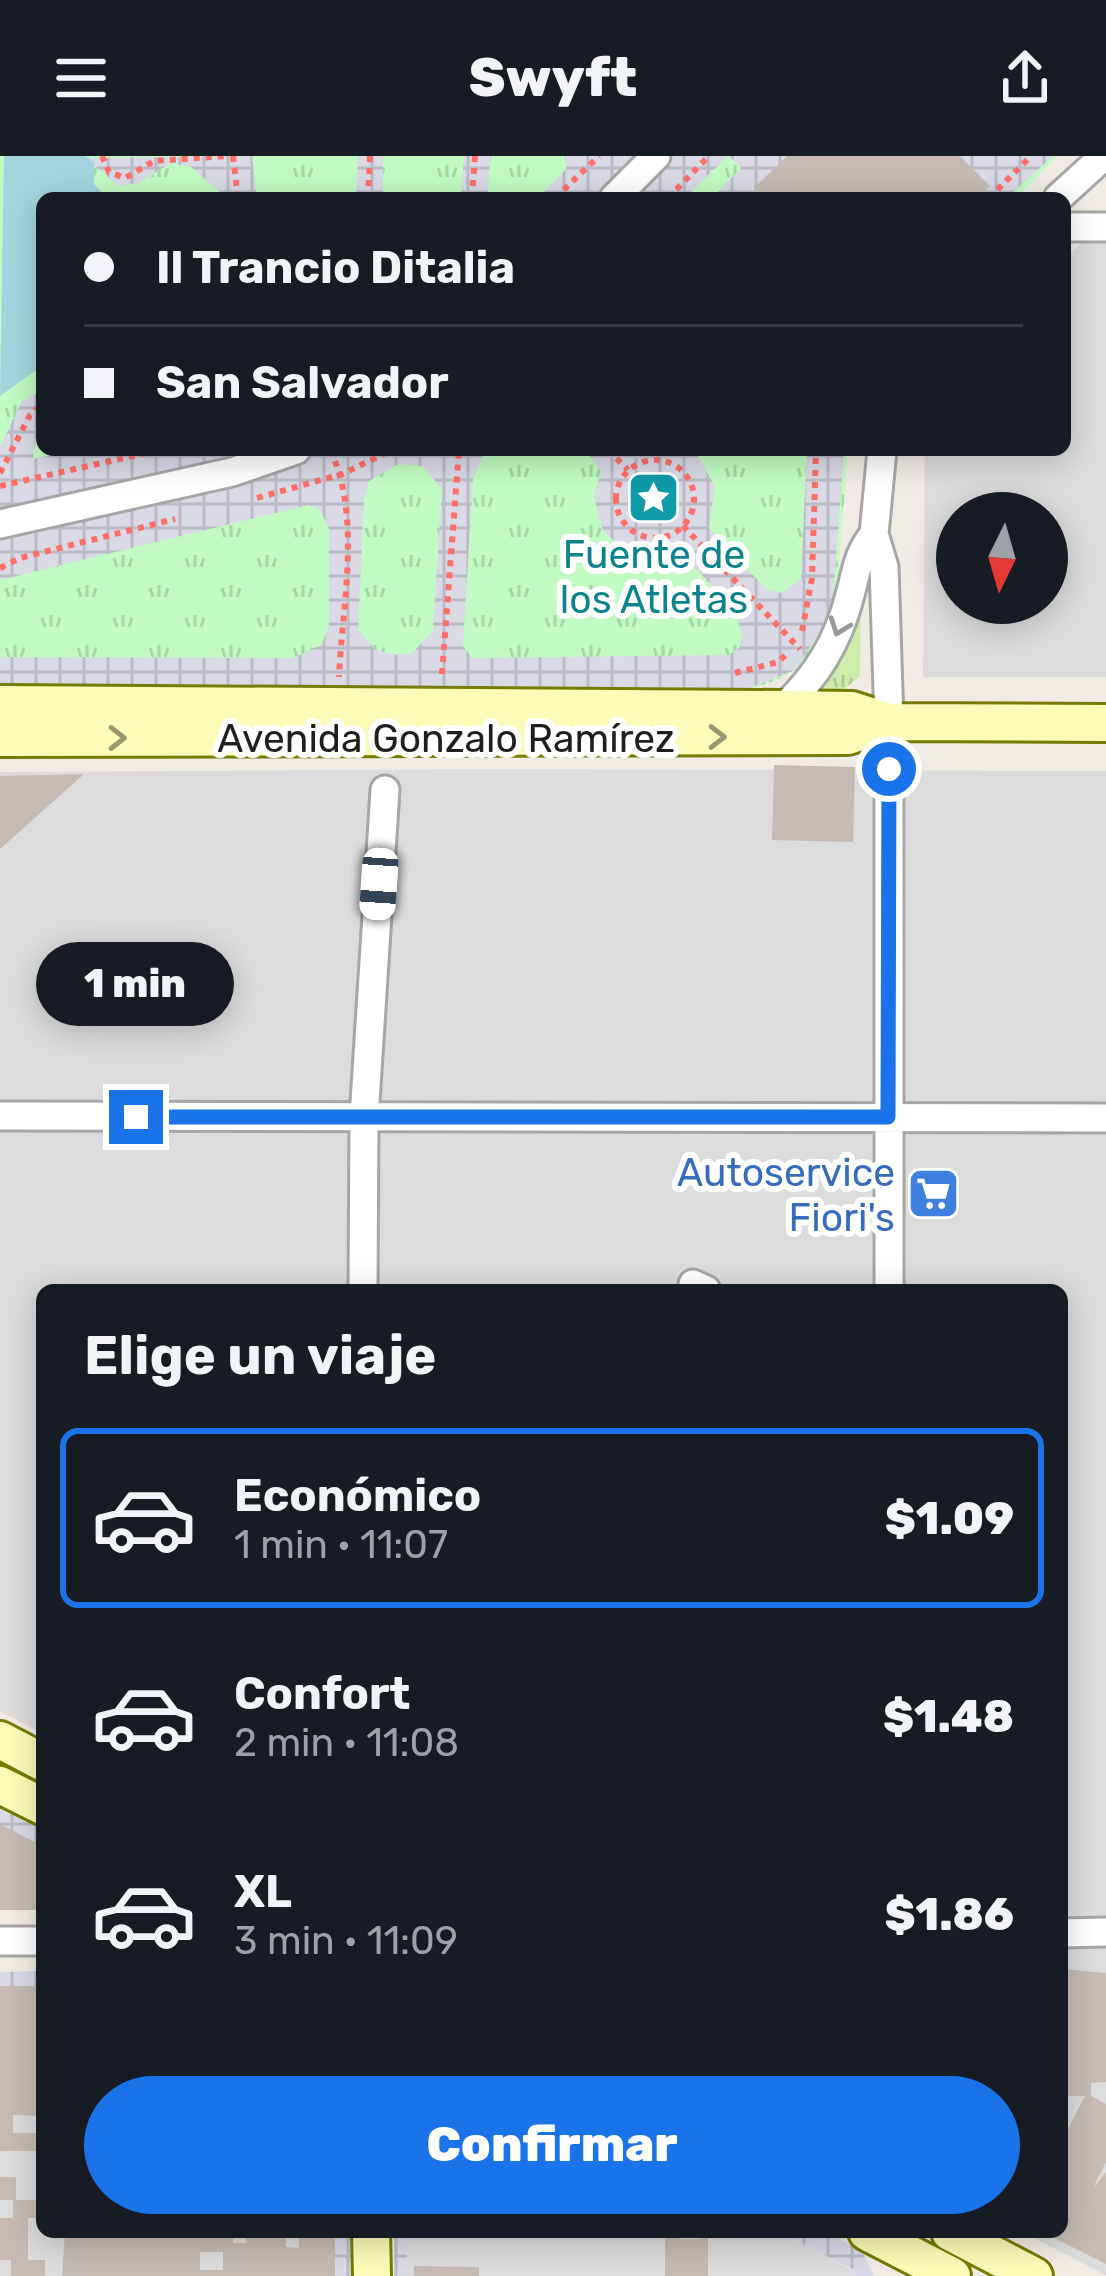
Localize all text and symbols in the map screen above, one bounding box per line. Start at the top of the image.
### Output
icon: menu [48,45,114,111]
icon: share [992,45,1058,111]
text: Swyft [469,46,637,110]
text: Il Trancio Ditalia [156,241,515,294]
text: San Salvador [156,356,449,409]
place icon: Fuente de los Atletas [626,469,682,525]
north arrow [936,492,1068,624]
map controls [936,492,1068,624]
place label: Fuente de los Atletas [560,532,748,623]
one-way arrow [829,615,853,636]
street label: Avenida Gonzalo Ramírez [217,716,675,762]
one-way arrow [709,724,727,750]
one-way arrow [109,725,127,751]
route start [862,742,916,796]
car [359,847,399,921]
callout: 1 min [37,943,235,1027]
text: 1 min [84,961,186,1007]
route end [109,1090,163,1144]
place label: Autoservice Fiori's [677,1150,895,1241]
supermarket icon: Autoservice Fiori's [906,1166,962,1222]
text: Elige un viaje [84,1324,436,1388]
icon: car [90,1464,198,1572]
text: Económico [234,1469,481,1522]
text: $1.09 [885,1492,1014,1545]
text: 1 min · 11:07 [234,1522,448,1568]
icon: car [90,1662,198,1770]
text: Confort [234,1667,410,1720]
text: $1.48 [883,1690,1014,1743]
text: 2 min · 11:08 [234,1720,459,1766]
icon: car [90,1860,198,1968]
text: XL [234,1865,292,1918]
text: $1.86 [885,1888,1014,1941]
text: 3 min · 11:09 [234,1918,458,1964]
button: Confirmar [84,2076,1020,2214]

